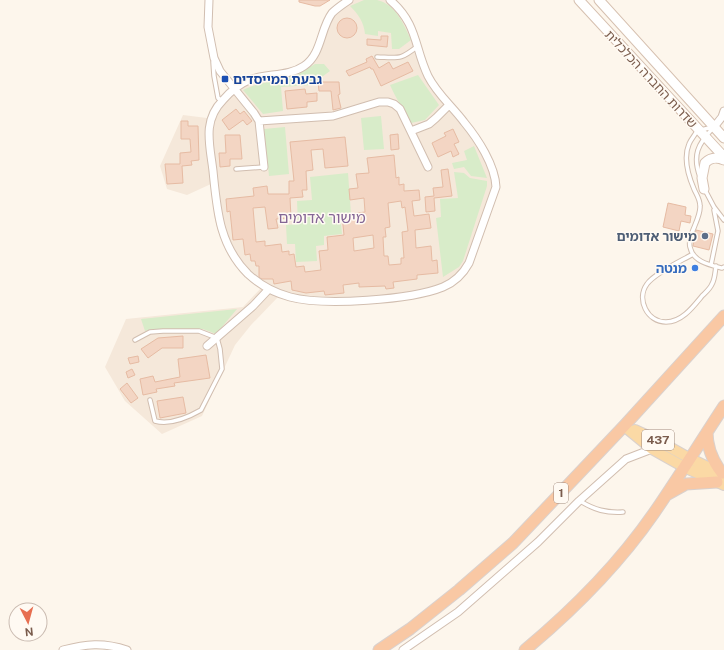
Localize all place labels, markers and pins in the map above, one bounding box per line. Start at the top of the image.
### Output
place label: גבעת המייסדים [233,72,323,87]
marker: גבעת המייסדים [220,74,230,84]
place label: מישור אדומים [616,229,697,244]
marker: מישור אדומים [700,231,710,241]
place label: מנטה [656,261,687,276]
marker: מנטה [690,263,700,273]

